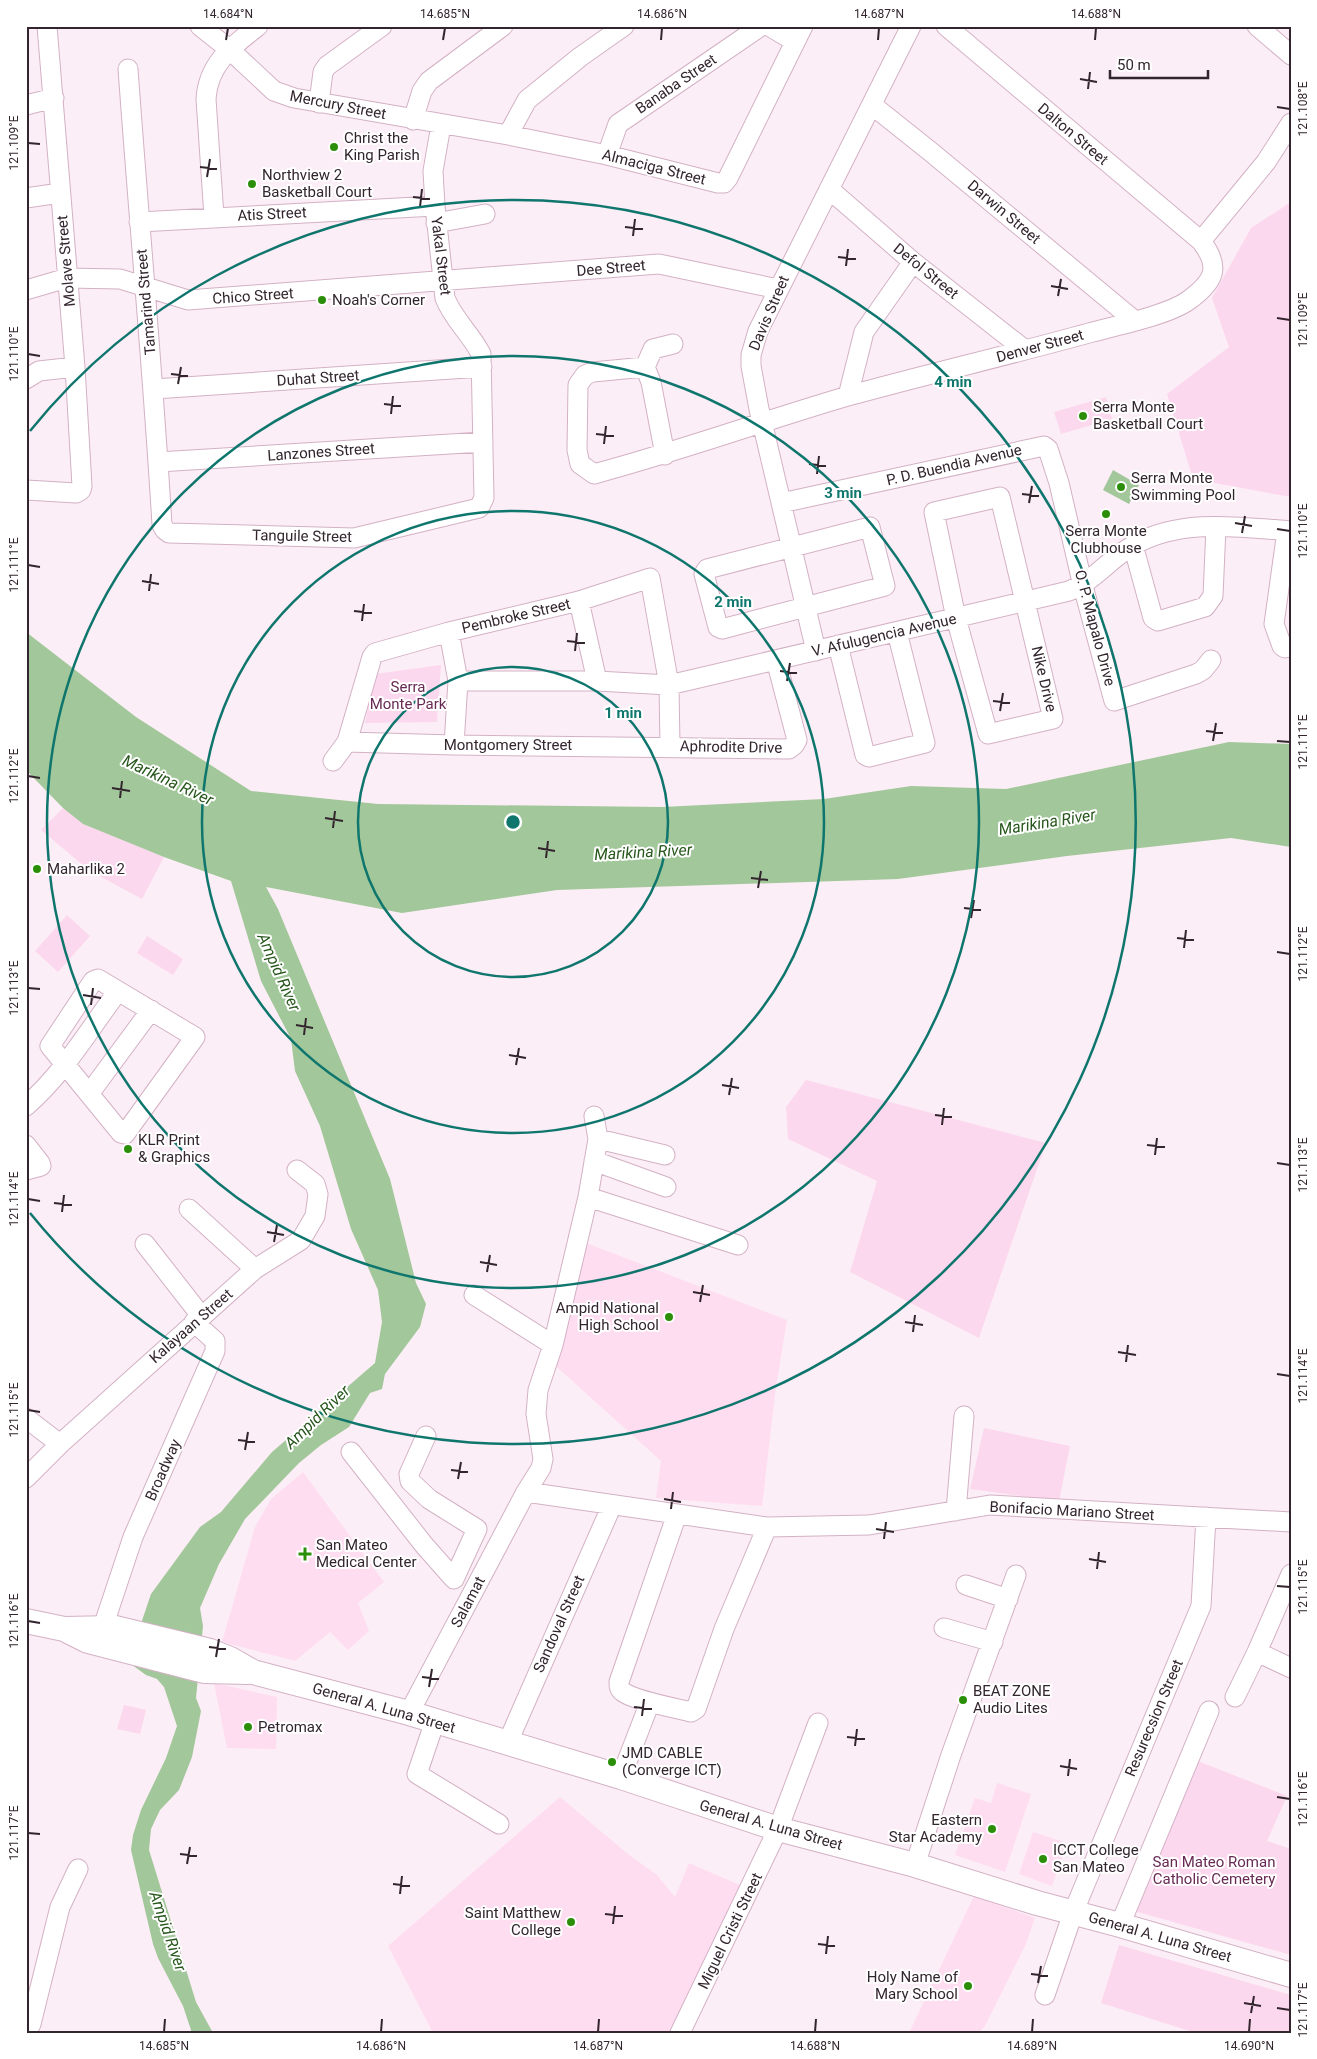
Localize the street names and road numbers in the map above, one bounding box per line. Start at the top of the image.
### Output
street label: Banaba Street [632,50,720,118]
street label: Mercury Street [288,87,388,123]
street label: Dalton Street [1034,99,1112,169]
street label: Almaciga Street [600,145,708,189]
street label: Darwin Street [964,176,1044,248]
street label: Atis Street [237,203,307,225]
street label: Molave Street [53,214,79,307]
street label: Yakal Street [427,216,455,297]
street label: Defol Street [890,239,962,303]
street label: Tamarind Street [132,248,160,356]
street label: Dee Street [576,256,646,280]
street label: Davis Street [745,273,793,353]
street label: Chico Street [212,284,294,308]
street label: Denver Street [994,326,1086,366]
street label: Duhat Street [276,366,360,390]
street label: Lanzones Street [267,439,375,465]
street label: P. D. Buendia Avenue [885,441,1024,489]
street label: Tanguile Street [252,526,352,546]
street label: O. P. Mapalo Drive [1071,568,1119,688]
street label: Pembroke Street [460,595,572,637]
street label: V. Afulugencia Avenue [810,610,958,660]
street label: Nike Drive [1028,644,1060,714]
street label: Montgomery Street [444,736,572,754]
street label: Aphrodite Drive [680,737,782,757]
street label: Kalayaan Street [146,1285,236,1367]
street label: Broadway [141,1436,185,1504]
street label: Bonifacio Mariano Street [989,1498,1155,1524]
street label: Salamat [447,1573,489,1631]
street label: Sandoval Street [530,1573,589,1675]
street label: Resurecsion Street [1121,1657,1187,1779]
street label: General A. Luna Street [310,1679,458,1737]
street label: General A. Luna Street [697,1796,845,1854]
street label: Miguel Cristi Street [694,1870,766,1992]
street label: General A. Luna Street [1086,1908,1234,1966]

